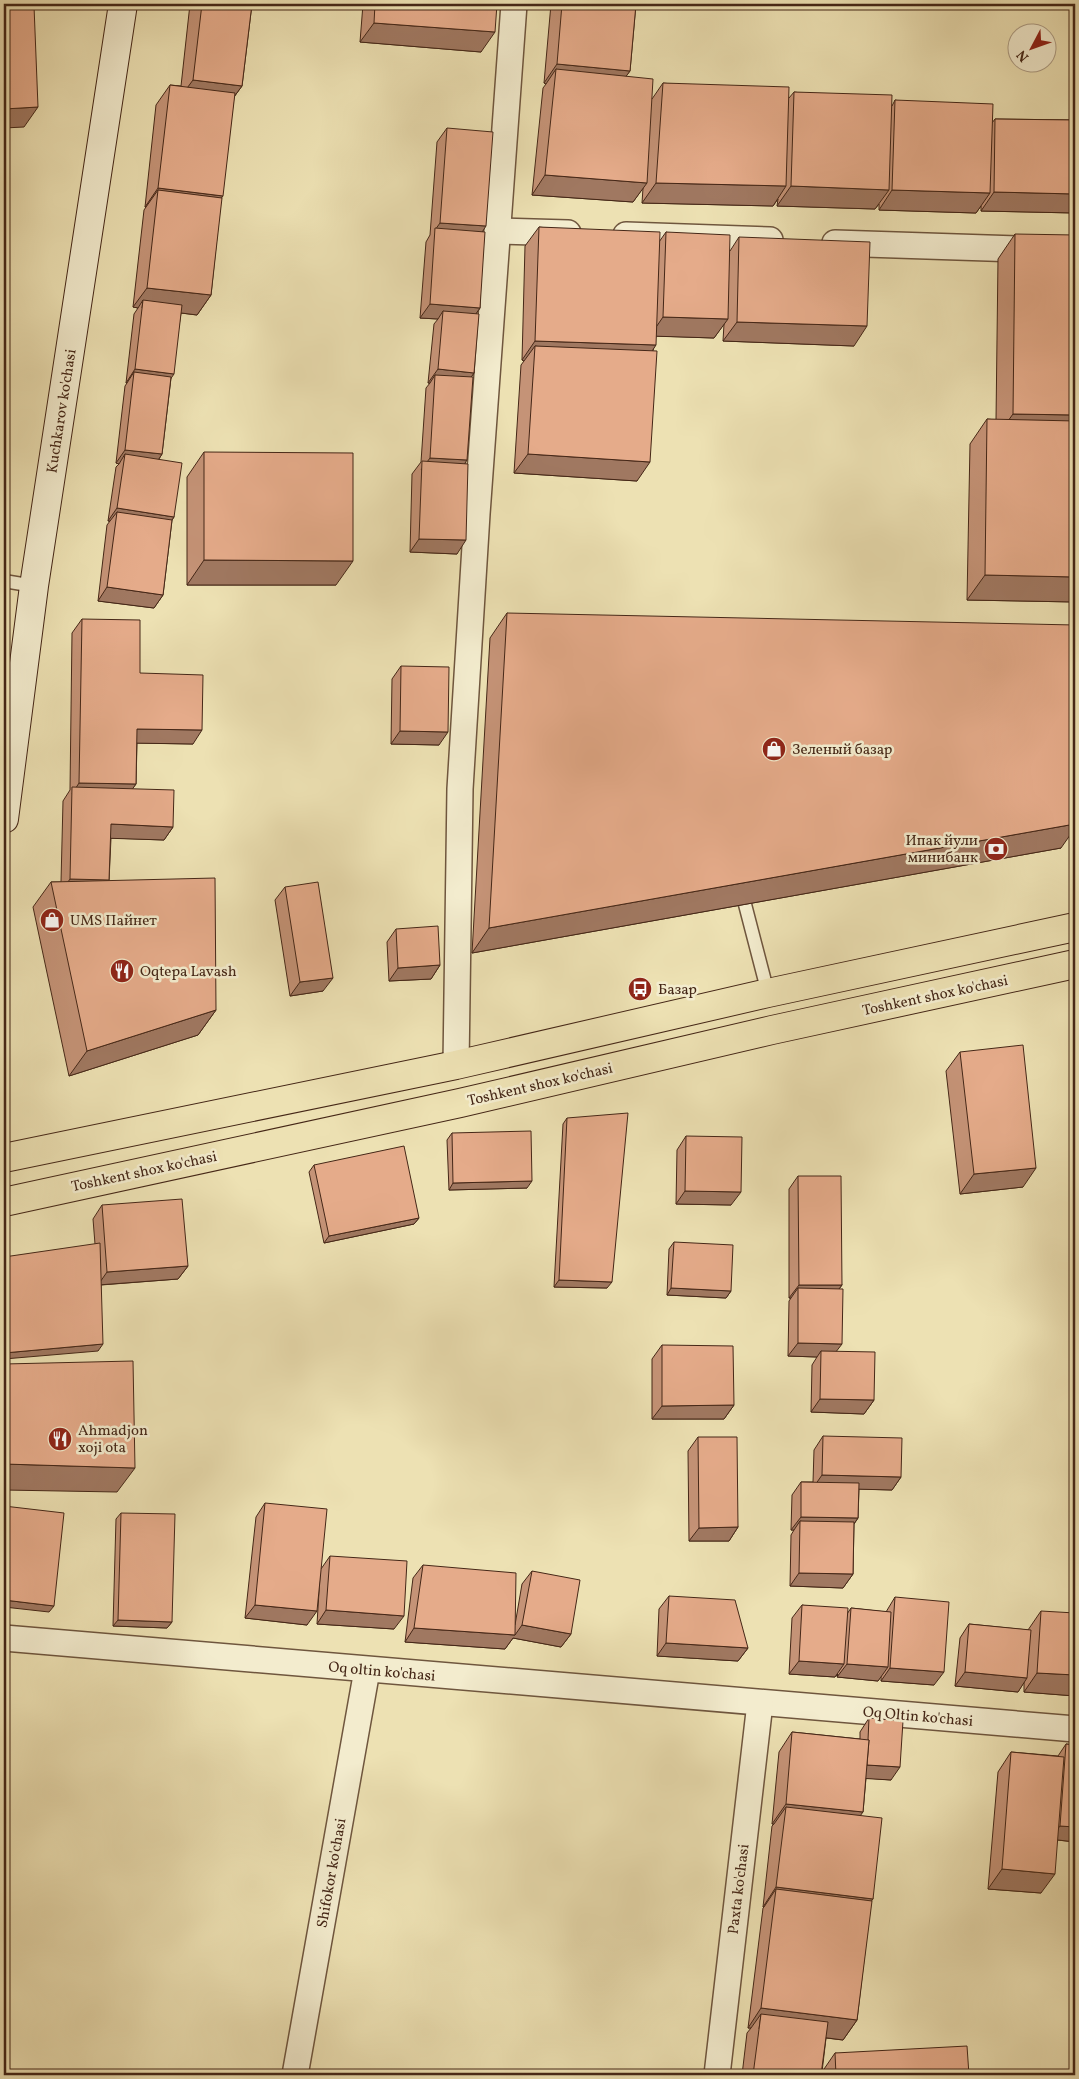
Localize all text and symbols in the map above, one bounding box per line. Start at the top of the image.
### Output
north arrow [1006,22,1056,72]
text: N [1013,45,1034,66]
street label: Kuchkarov ko'chasi [42,348,83,475]
shop icon: Зеленый базар [761,736,787,762]
place label: Зеленый базар [792,740,892,761]
place label: Ипак йули минибанк [906,831,978,869]
bank icon: Ипак йули минибанк [983,836,1009,862]
shop icon: UMS Пайнет [39,907,65,933]
place label: UMS Пайнет [70,911,157,932]
restaurant icon: Oqtepa Lavash [109,958,135,984]
place label: Oqtepa Lavash [140,962,237,983]
street label: Toshkent shox ko'chasi [861,971,1010,1022]
bus stop icon: Базар [627,976,653,1002]
place label: Базар [658,980,697,1001]
street label: Toshkent shox ko'chasi [466,1059,615,1112]
street label: Toshkent shox ko'chasi [70,1147,219,1198]
place label: Ahmadjon xoji ota [78,1421,148,1459]
restaurant icon: Ahmadjon xoji ota [47,1426,73,1452]
street label: Oq oltin ko'chasi [327,1657,436,1688]
street label: Oq Oltin ko'chasi [862,1702,974,1733]
street label: Shifokor ko'chasi [312,1817,352,1930]
street label: Paxta ko'chasi [724,1843,755,1936]

